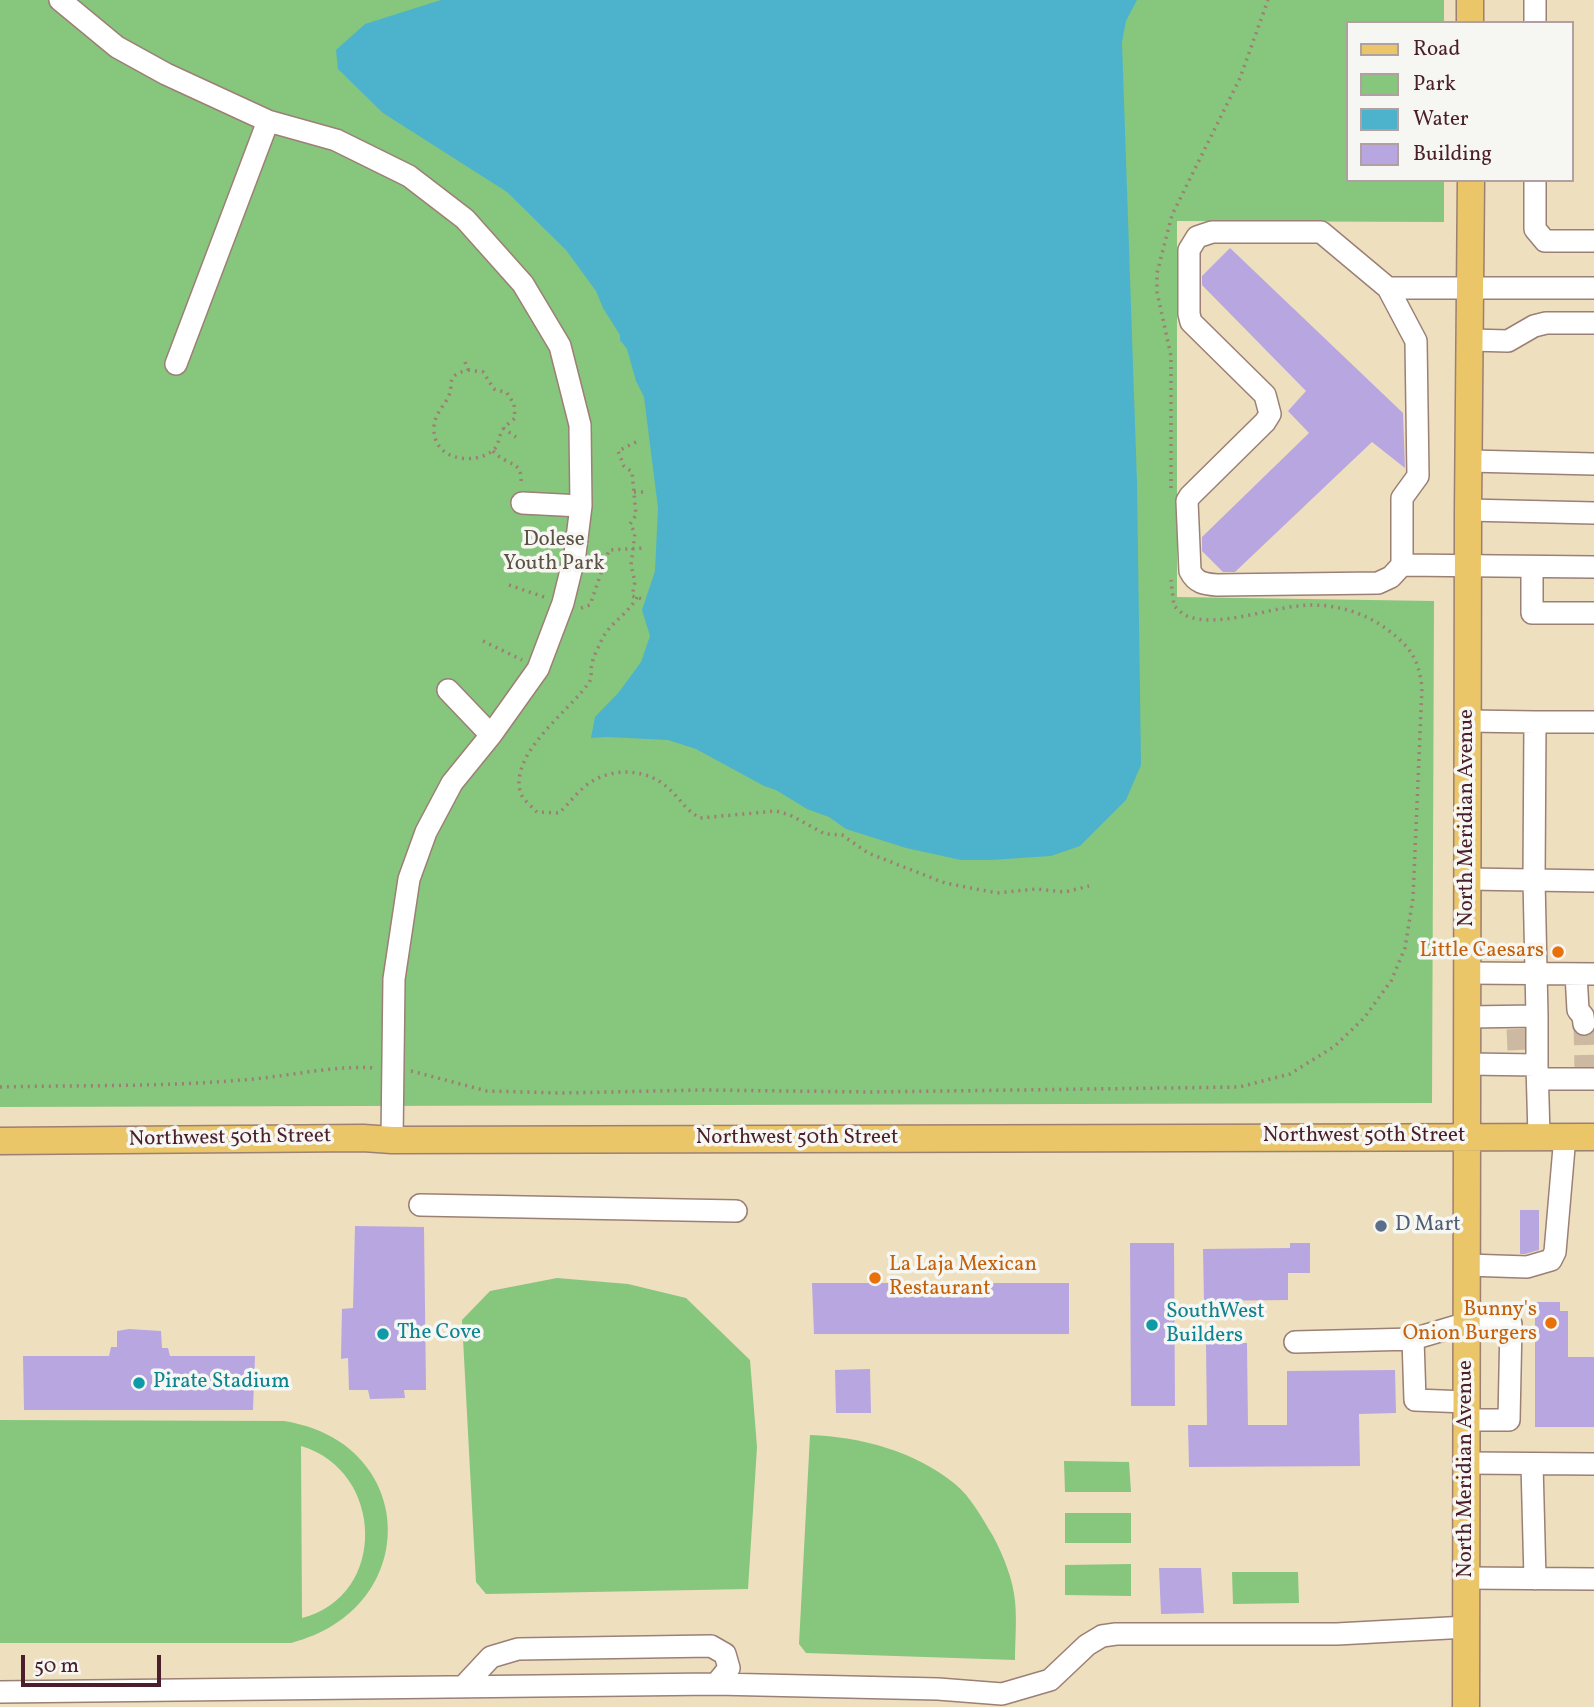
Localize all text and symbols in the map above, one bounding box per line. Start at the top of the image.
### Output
legend [1346,21,1573,182]
text: Road [1413,35,1460,64]
text: Park [1413,70,1456,99]
text: Water [1413,105,1469,134]
text: Building [1413,140,1492,169]
park label: Dolese Youth Park [503,528,605,578]
street label: North Meridian Avenue [1455,709,1481,927]
place label: Little Caesars [1420,939,1544,965]
marker: Little Caesars [1550,944,1566,960]
street label: Northwest 50th Street [1263,1124,1465,1150]
street label: Northwest 50th Street [129,1125,331,1153]
street label: Northwest 50th Street [696,1126,898,1152]
place label: D Mart [1395,1213,1461,1239]
marker: D Mart [1373,1218,1389,1234]
place label: La Laja Mexican Restaurant [889,1253,1037,1303]
marker: La Laja Mexican Restaurant [867,1270,883,1286]
place label: Bunny's Onion Burgers [1403,1298,1537,1348]
place label: SouthWest Builders [1166,1300,1265,1350]
marker: Bunny's Onion Burgers [1543,1315,1559,1331]
marker: SouthWest Builders [1144,1317,1160,1333]
place label: The Cove [397,1321,481,1347]
marker: The Cove [375,1326,391,1342]
street label: North Meridian Avenue [1454,1360,1480,1578]
place label: Pirate Stadium [153,1370,290,1396]
marker: Pirate Stadium [131,1375,147,1391]
scale bar [24,1640,164,1684]
text: 50 m [34,1652,79,1681]

